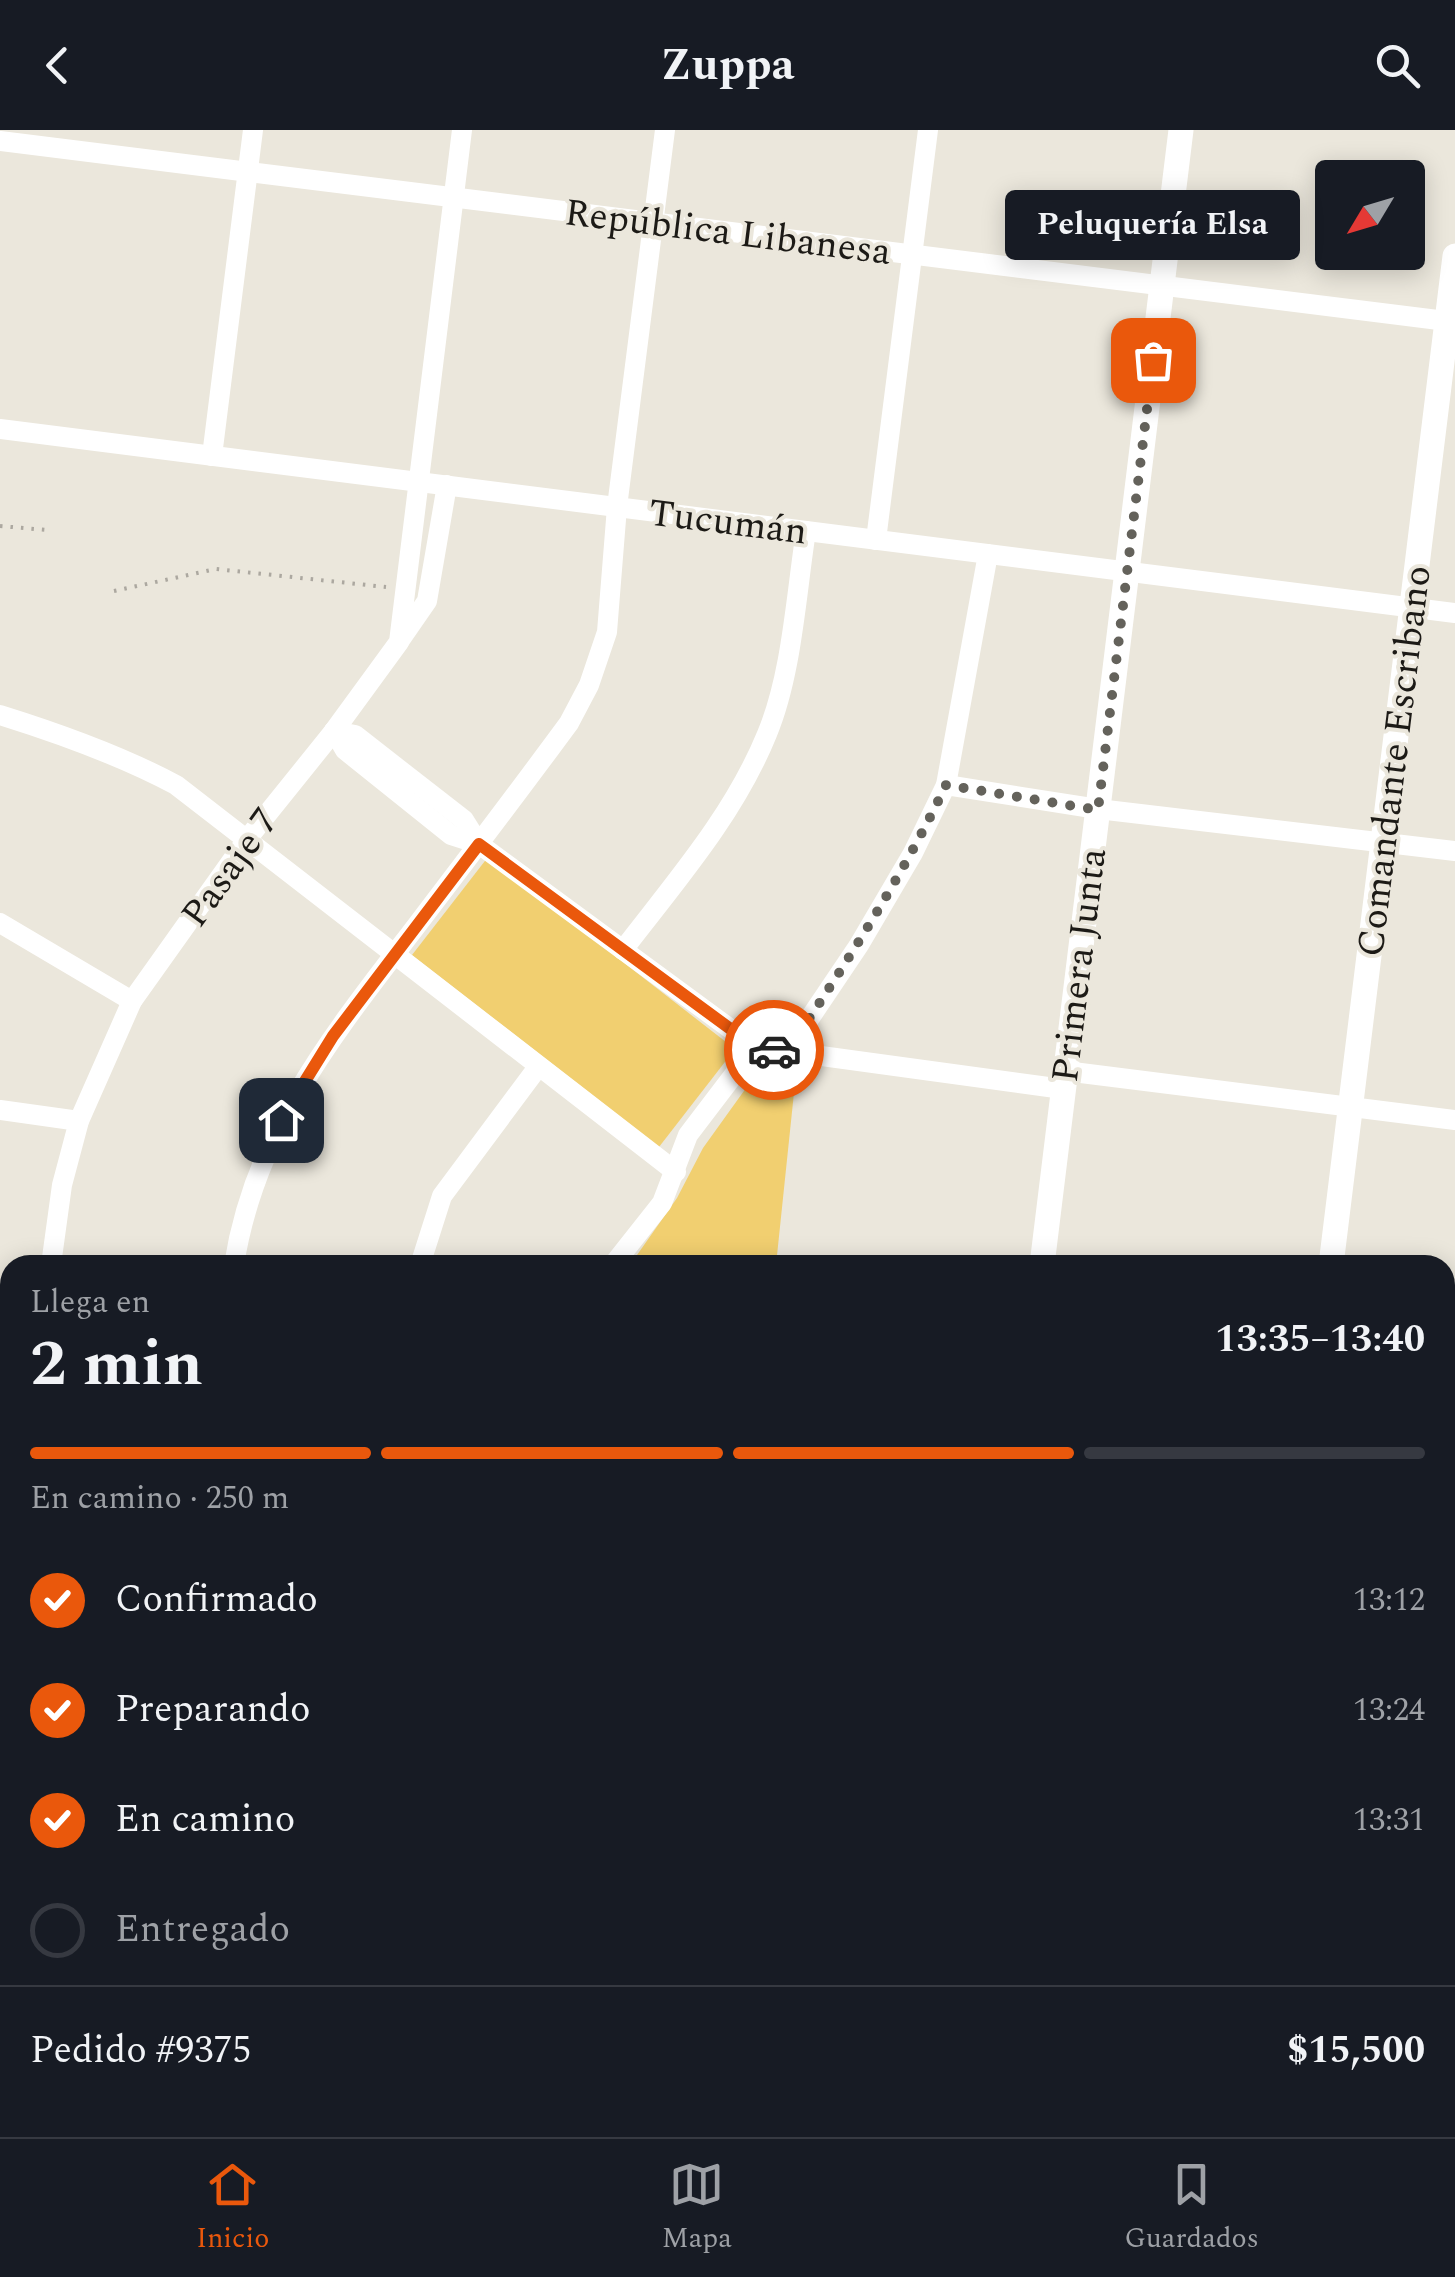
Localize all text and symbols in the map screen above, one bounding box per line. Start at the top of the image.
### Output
text: Zuppa [660,31,795,100]
icon: back [30,38,85,93]
icon: search [1370,38,1425,93]
north arrow [1315,160,1425,270]
map controls [1315,160,1425,270]
street label: República Libanesa [561,184,895,282]
callout: Peluquería Elsa [1006,190,1300,260]
text: Peluquería Elsa [1037,200,1268,249]
pin [1111,318,1196,403]
icon: bag [1126,333,1181,388]
street label: Tucumán [645,484,810,561]
street label: Comandante Escribano [1342,562,1448,960]
street label: Pasaje 7 [167,796,294,940]
street label: Primera Junta [1037,844,1123,1086]
courier [724,1000,824,1100]
icon: car [747,1023,802,1078]
pin [239,1078,324,1163]
icon: home [254,1093,309,1148]
text: Llega en [30,1278,150,1327]
text: 13:35–13:40 [1215,1311,1425,1369]
text: 2 min [30,1315,203,1414]
text: En camino · 250 m [30,1474,289,1523]
text: Confirmado [115,1571,318,1629]
icon: check [30,1573,85,1628]
text: 13:12 [1353,1576,1425,1625]
text: Preparando [115,1681,311,1739]
icon: check [30,1683,85,1738]
text: 13:24 [1353,1686,1425,1735]
text: En camino [115,1791,295,1849]
icon: check [30,1793,85,1848]
text: 13:31 [1353,1796,1425,1845]
text: Entregado [115,1901,290,1959]
text: Pedido #9375 [30,2022,251,2080]
text: $15,500 [1287,2022,1425,2080]
tab: Inicio [196,2157,269,2260]
tab: Mapa [662,2157,732,2260]
tab: Guardados [1125,2157,1259,2260]

